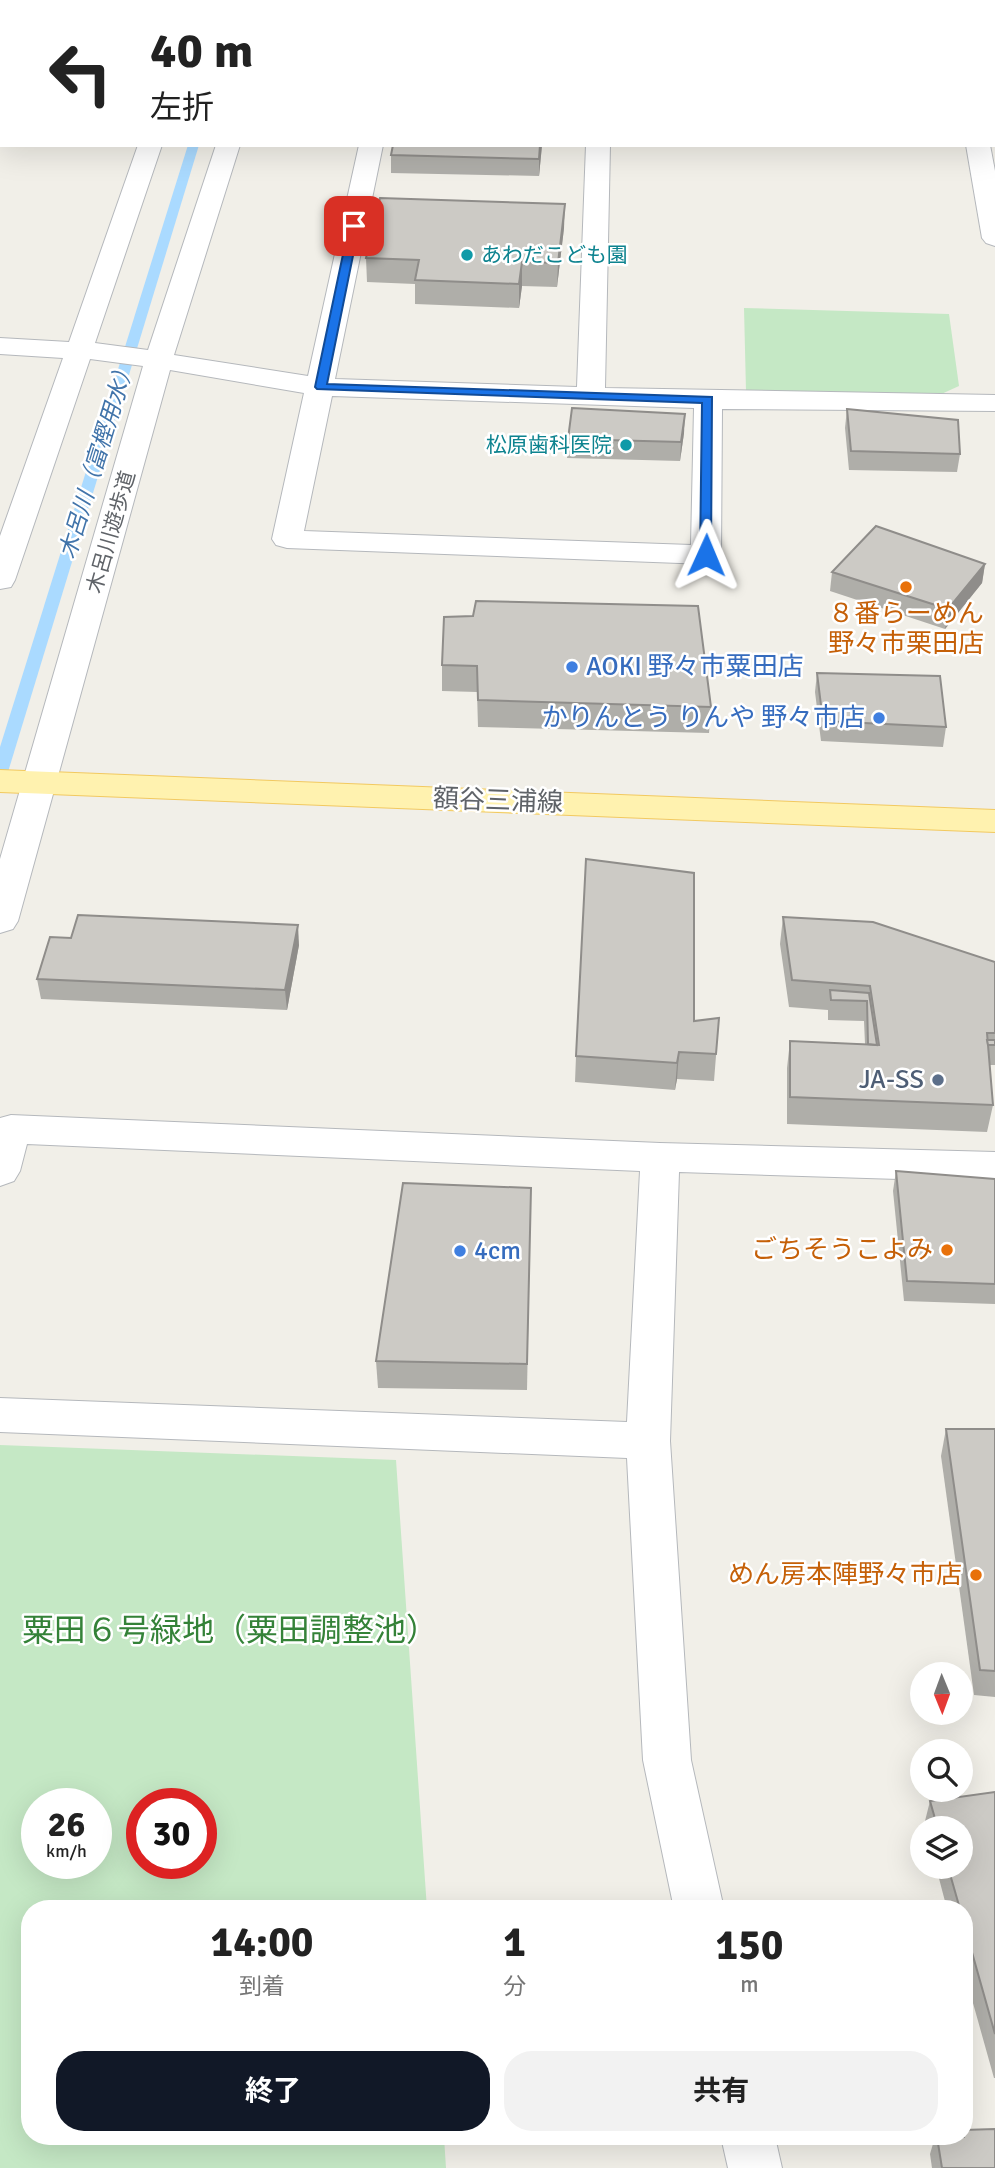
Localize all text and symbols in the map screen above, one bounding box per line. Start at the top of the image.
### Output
text: 40 m [150,21,253,81]
icon: left [35,28,126,119]
text: 左折 [150,88,214,127]
pin [324,196,384,256]
icon: arrive [335,207,373,245]
place label: あわだこども園 [481,242,628,268]
marker: あわだこども園 [459,247,475,263]
water label: 木呂川（富樫用水） [53,356,141,562]
place label: 松原歯科医院 [486,432,612,458]
marker: 松原歯科医院 [618,437,634,453]
street label: 木呂川遊歩道 [81,468,141,596]
position arrow [669,518,743,592]
marker: ８番らーめん 野々市栗田店 [898,579,914,595]
place label: ８番らーめん 野々市栗田店 [828,598,984,660]
place label: AOKI 野々市粟田店 [586,651,804,683]
marker: AOKI 野々市粟田店 [564,659,580,675]
place label: かりんとう りんや 野々市店 [542,702,865,734]
marker: かりんとう りんや 野々市店 [871,710,887,726]
street label: 額谷三浦線 [432,783,564,819]
place label: JA-SS [859,1064,924,1096]
marker: JA-SS [930,1072,946,1088]
place label: ごちそうこよみ [751,1234,933,1266]
place label: 4cm [474,1235,521,1267]
marker: ごちそうこよみ [939,1242,955,1258]
marker: 4cm [452,1243,468,1259]
place label: めん房本陣野々市店 [728,1559,962,1591]
marker: めん房本陣野々市店 [968,1567,984,1583]
park label: 粟田６号緑地（粟田調整池） [22,1611,438,1650]
north arrow [910,1662,973,1726]
map controls [910,1662,973,1879]
button: search [910,1739,973,1802]
speed limit sign: 30 [126,1788,217,1879]
text: 26 [48,1803,85,1846]
button: layers [910,1816,973,1879]
text: km/h [46,1840,87,1862]
text: 14:00 [210,1917,314,1968]
text: 1 [503,1917,526,1968]
text: 150 [715,1920,784,1971]
text: m [740,1970,759,1999]
text: 到着 [239,1972,285,2001]
text: 分 [503,1972,526,2001]
button: 終了 [56,2051,490,2131]
button: 共有 [504,2051,938,2131]

